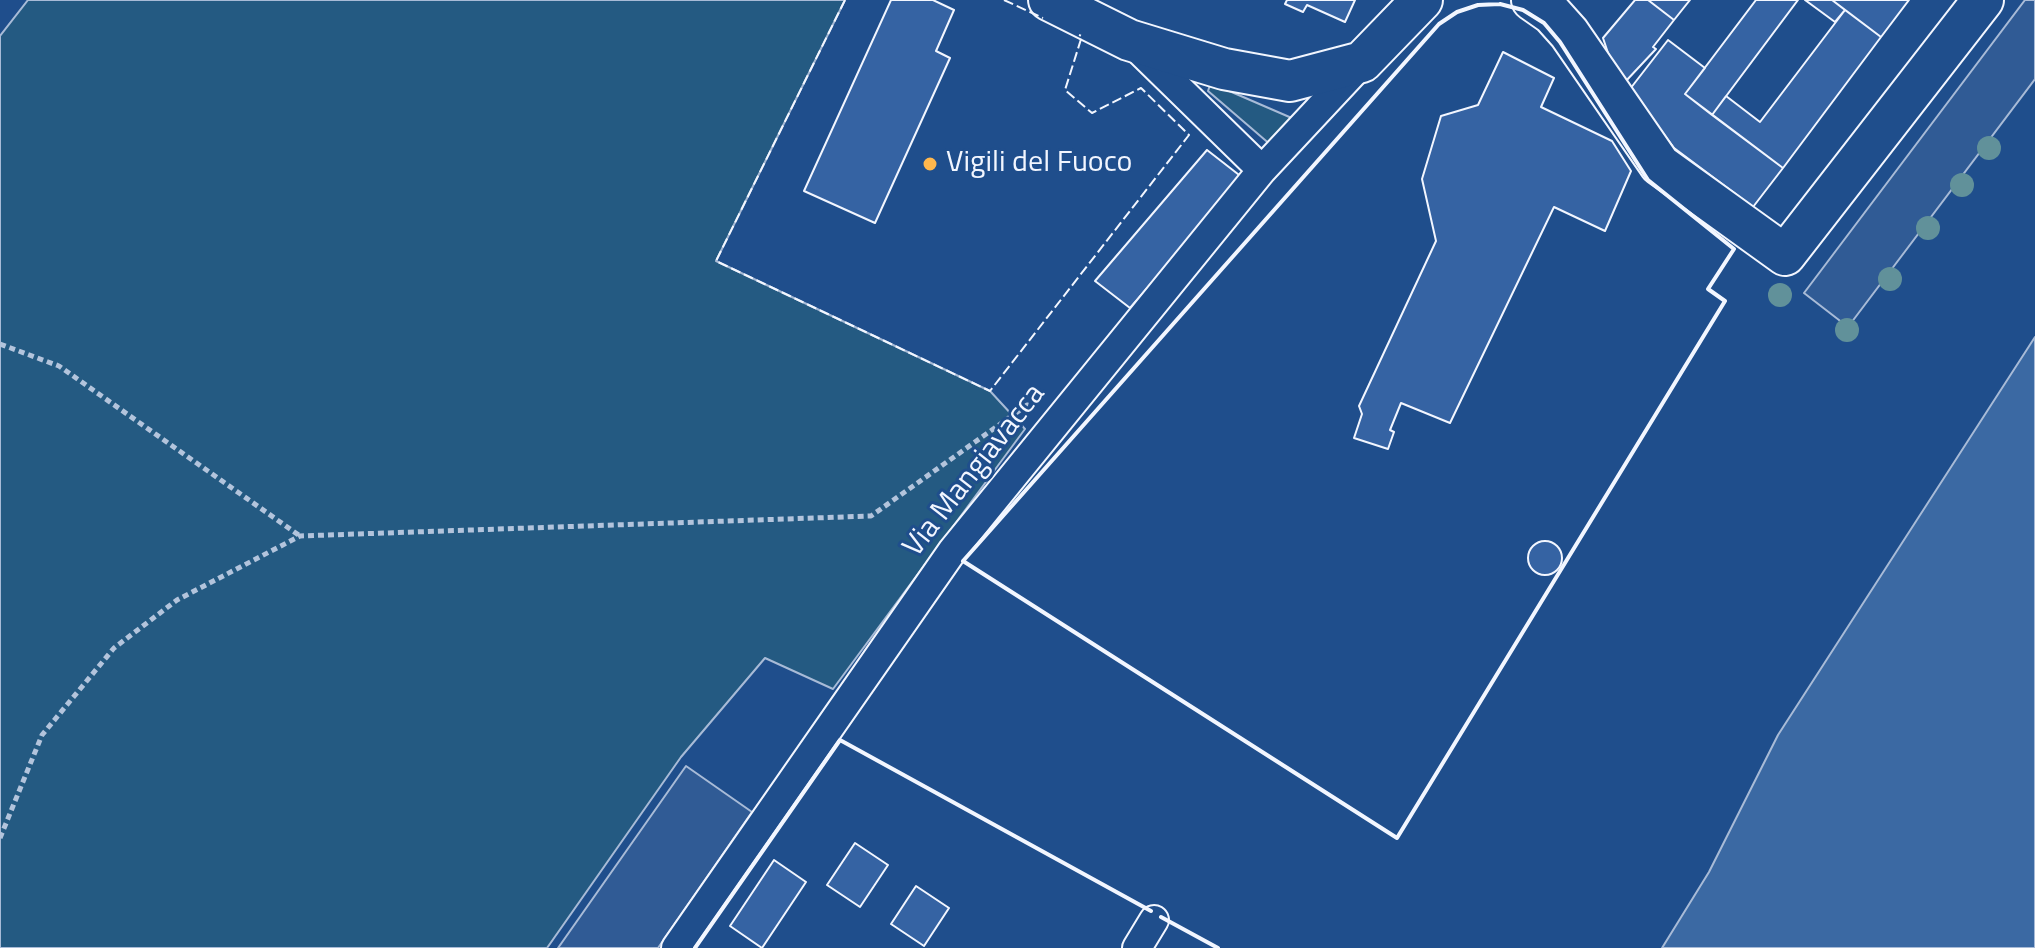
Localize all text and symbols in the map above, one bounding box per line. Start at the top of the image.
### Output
place label: Vigili del Fuoco [946,146,1132,182]
marker: Vigili del Fuoco [921,155,939,173]
street label: Via Mangiavacca [896,378,1054,564]

